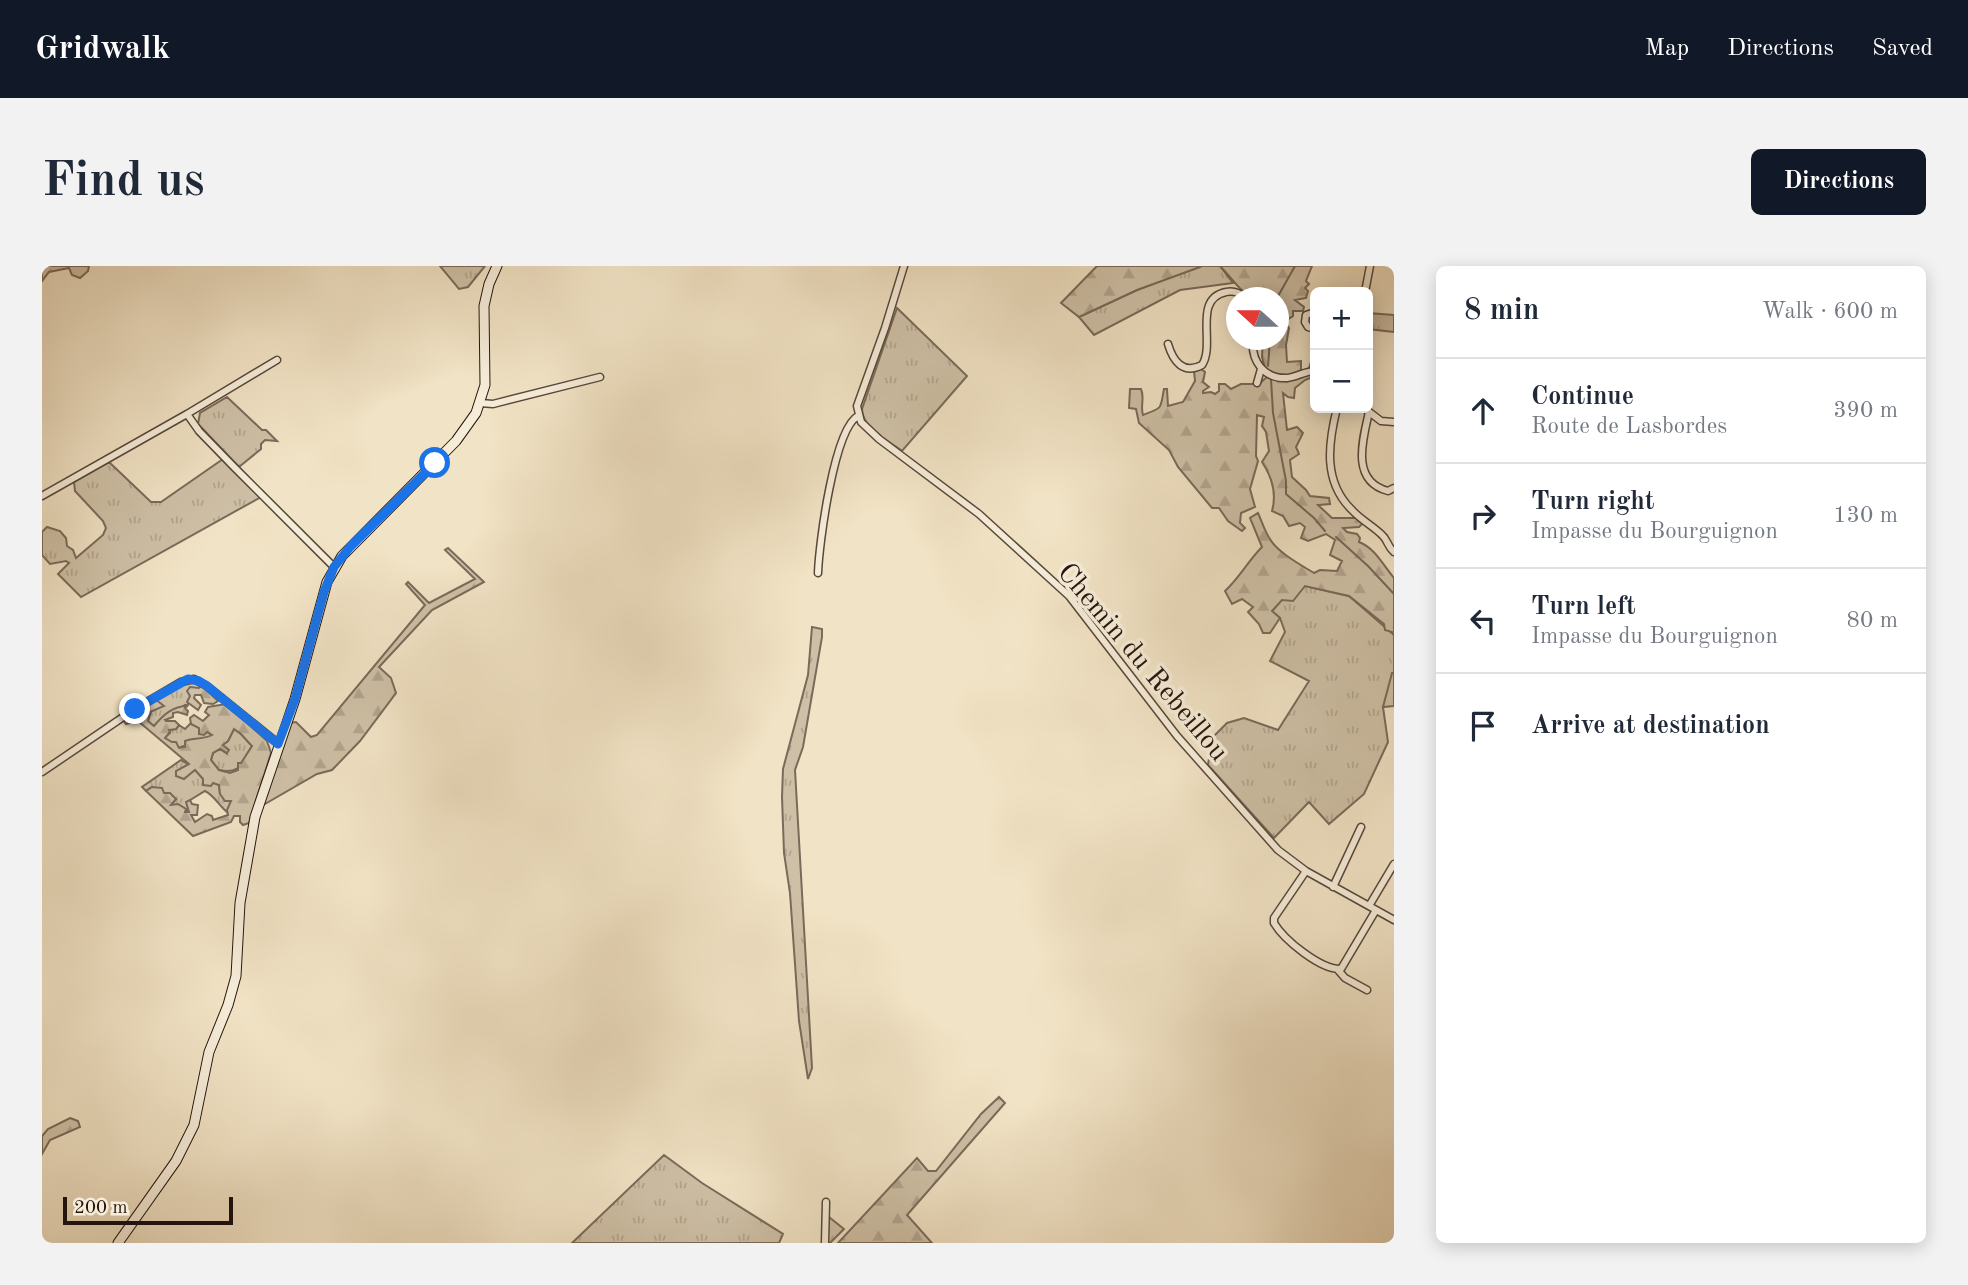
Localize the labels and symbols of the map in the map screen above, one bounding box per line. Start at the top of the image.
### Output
north arrow [1226,287,1289,350]
route start [419,447,450,478]
street label: Chemin du Rebeillou [1051,559,1232,767]
route end [119,693,150,724]
scale bar [63,1194,233,1226]

